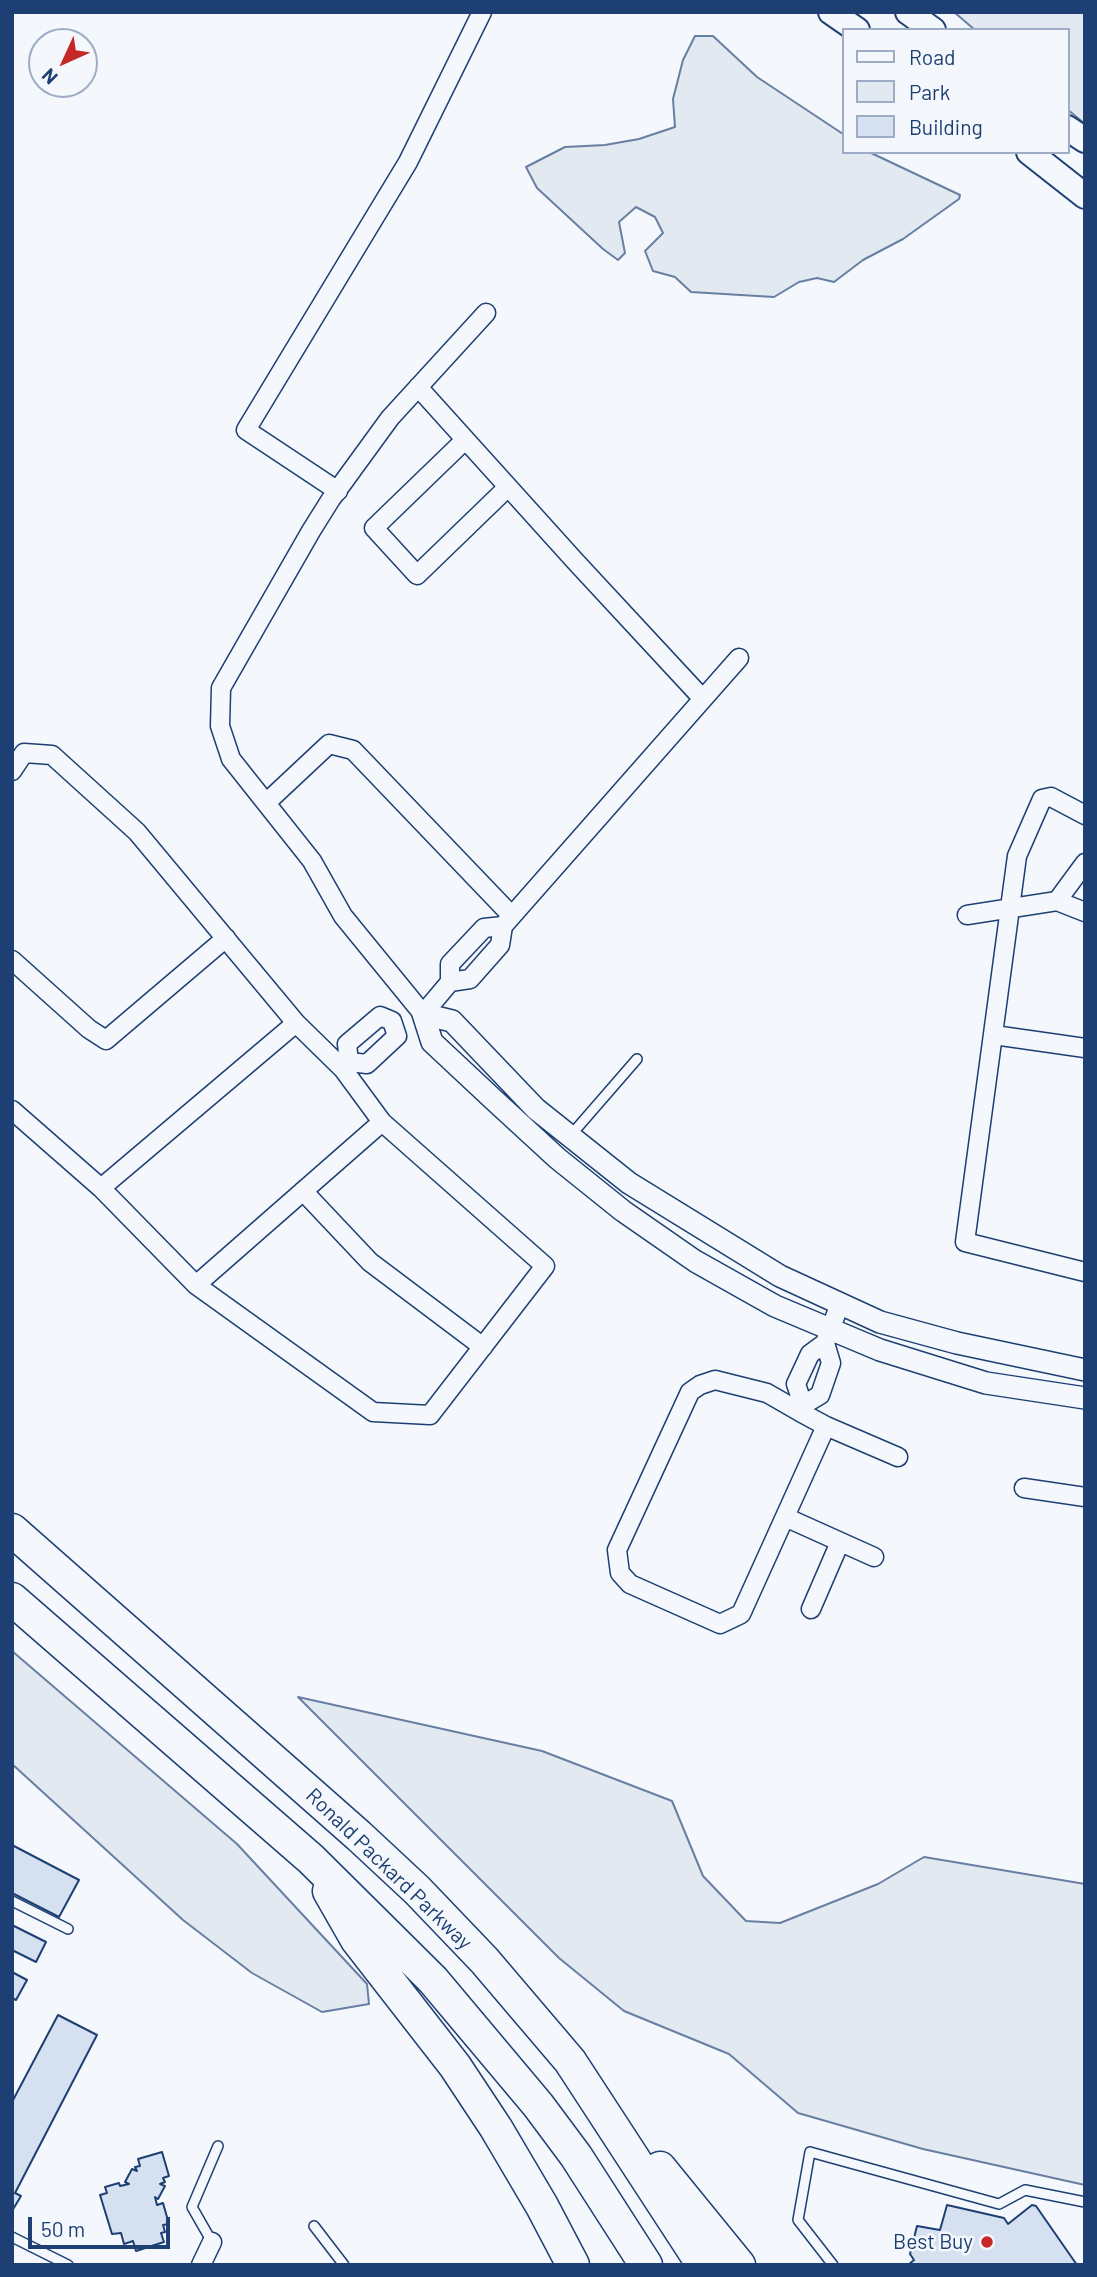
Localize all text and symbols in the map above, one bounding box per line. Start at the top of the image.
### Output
north arrow [28,28,98,98]
legend [842,28,1069,154]
text: Road [909,44,955,69]
text: N [37,64,62,89]
text: Park [909,79,950,104]
text: Building [909,114,983,139]
street label: Ronald Packard Parkway [301,1783,477,1955]
scale bar [32,2204,173,2248]
text: 50 m [41,2216,85,2241]
place label: Best Buy [893,2229,973,2255]
marker: Best Buy [979,2234,995,2250]

